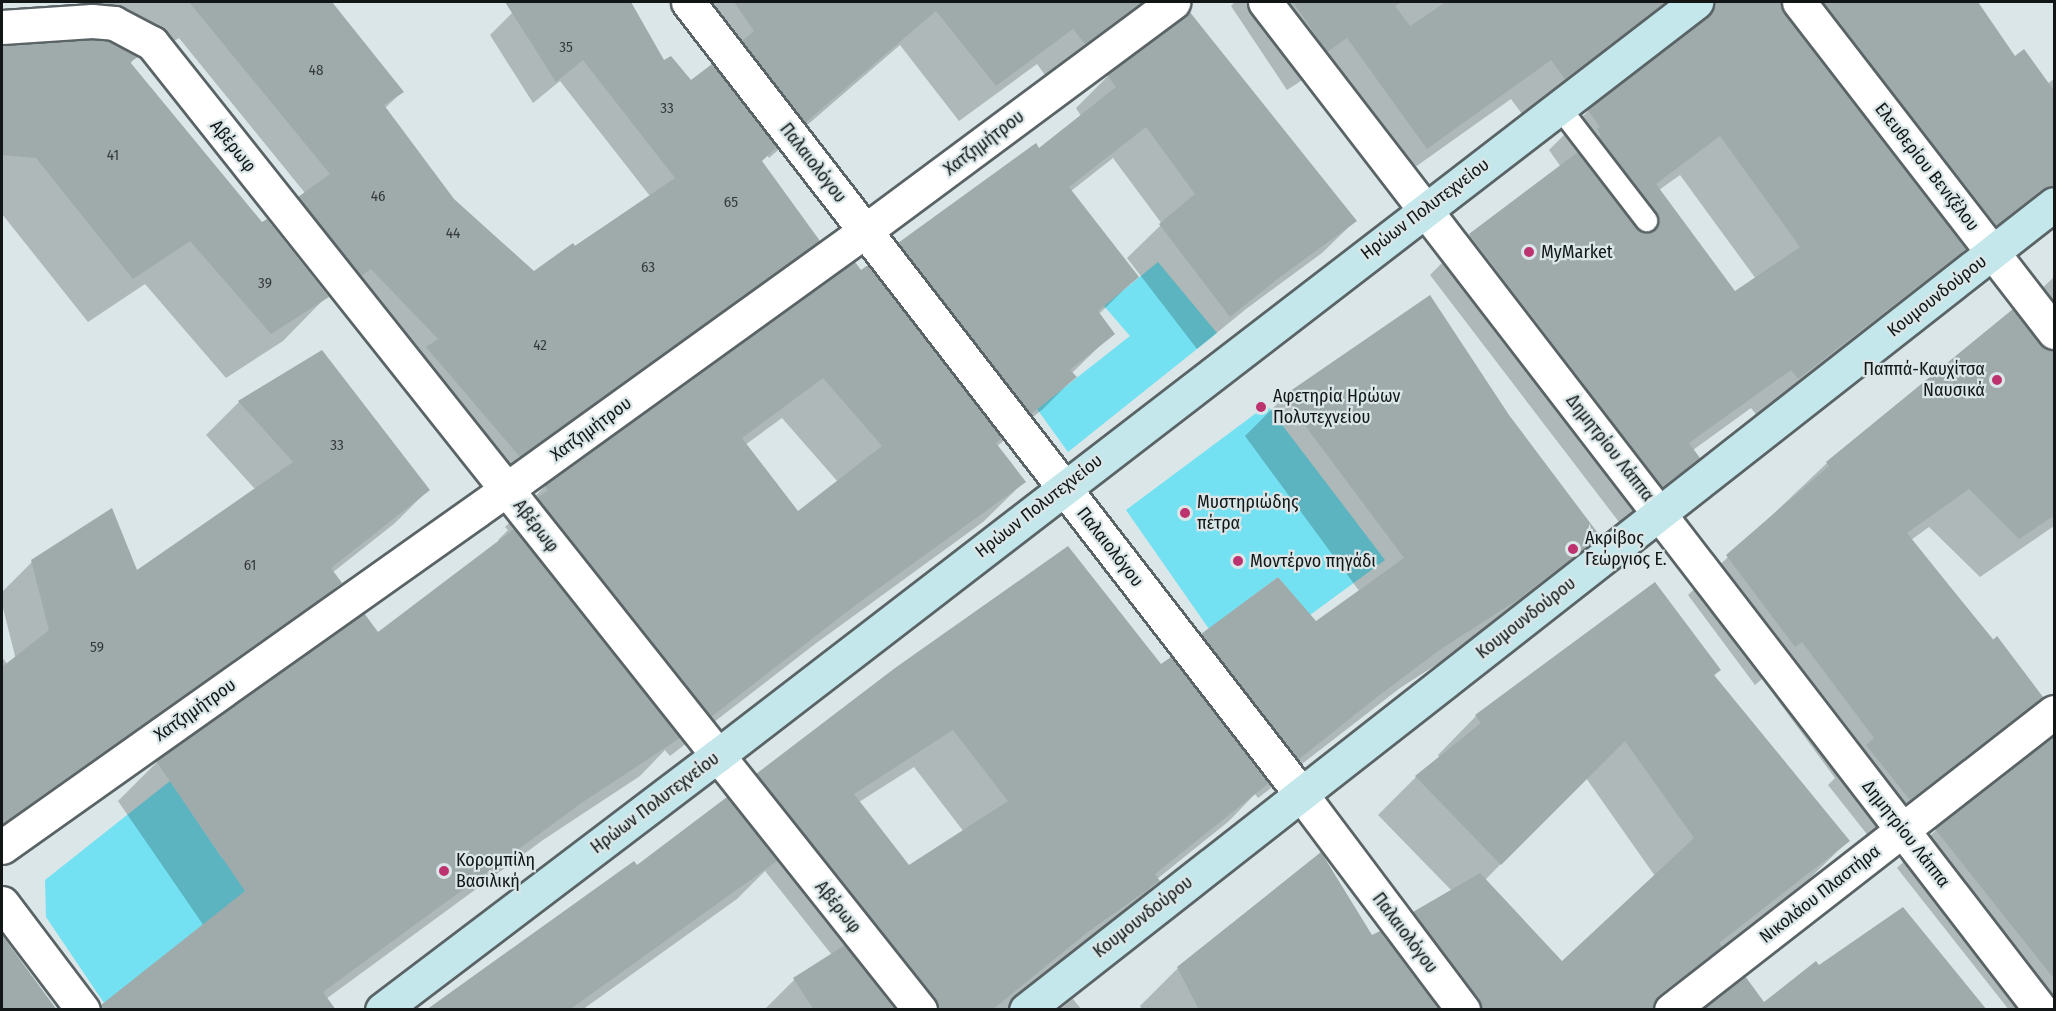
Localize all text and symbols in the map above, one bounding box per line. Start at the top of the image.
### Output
house number: 35 [559,39,573,57]
house number: 48 [309,62,323,80]
street label: Ελευθερίου Βενιζέλου [1870,99,1984,235]
house number: 33 [660,100,674,118]
street label: Χατζημήτρου [940,106,1028,180]
street label: Αβέρωφ [205,116,261,176]
street label: Παλαιολόγου [775,119,851,207]
house number: 41 [107,147,119,165]
street label: Ηρώων Πολυτεχνείου [1357,154,1493,264]
house number: 46 [371,188,385,206]
house number: 65 [724,194,738,212]
house number: 44 [446,225,460,243]
place label: MyMarket [1541,241,1613,263]
marker: MyMarket [1522,245,1536,259]
street label: Κουμουνδούρου [1883,251,1991,341]
house number: 63 [641,259,655,277]
house number: 39 [258,275,272,293]
house number: 42 [533,337,547,355]
place label: Παππά-Καυχίτσα Ναυσικά [1863,359,1985,401]
marker: Παππά-Καυχίτσα Ναυσικά [1990,373,2004,387]
place label: Αφετηρία Ηρώων Πολυτεχνείου [1273,386,1400,428]
street label: Δημητρίου Λάππα [1561,390,1659,506]
street label: Χατζημήτρου [546,392,636,466]
marker: Αφετηρία Ηρώων Πολυτεχνείου [1254,400,1268,414]
house number: 33 [330,437,344,455]
street label: Ηρώων Πολυτεχνείου [971,450,1107,562]
place label: Μυστηριώδης πέτρα [1197,492,1299,534]
street label: Αβέρωφ [509,495,563,557]
street label: Παλαιολόγου [1072,503,1148,591]
marker: Μυστηριώδης πέτρα [1178,506,1192,520]
place label: Ακρίβος Γεώργιος Ε. [1585,528,1667,570]
marker: Ακρίβος Γεώργιος Ε. [1566,542,1580,556]
place label: Μοντέρνο πηγάδι [1250,550,1376,572]
marker: Μοντέρνο πηγάδι [1231,554,1245,568]
house number: 61 [244,557,256,575]
street label: Κουμουνδούρου [1472,573,1580,663]
house number: 59 [90,639,104,657]
street label: Χατζημήτρου [150,674,240,746]
street label: Ηρώων Πολυτεχνείου [587,748,723,858]
street label: Δημητρίου Λάππα [1857,776,1955,892]
street label: Νικολάου Πλαστήρα [1755,840,1885,948]
place label: Κορομπίλη Βασιλική [456,850,535,892]
marker: Κορομπίλη Βασιλική [437,864,451,878]
street label: Κουμουνδούρου [1089,872,1197,962]
street label: Αβέρωφ [810,877,866,937]
street label: Παλαιολόγου [1368,888,1442,978]

